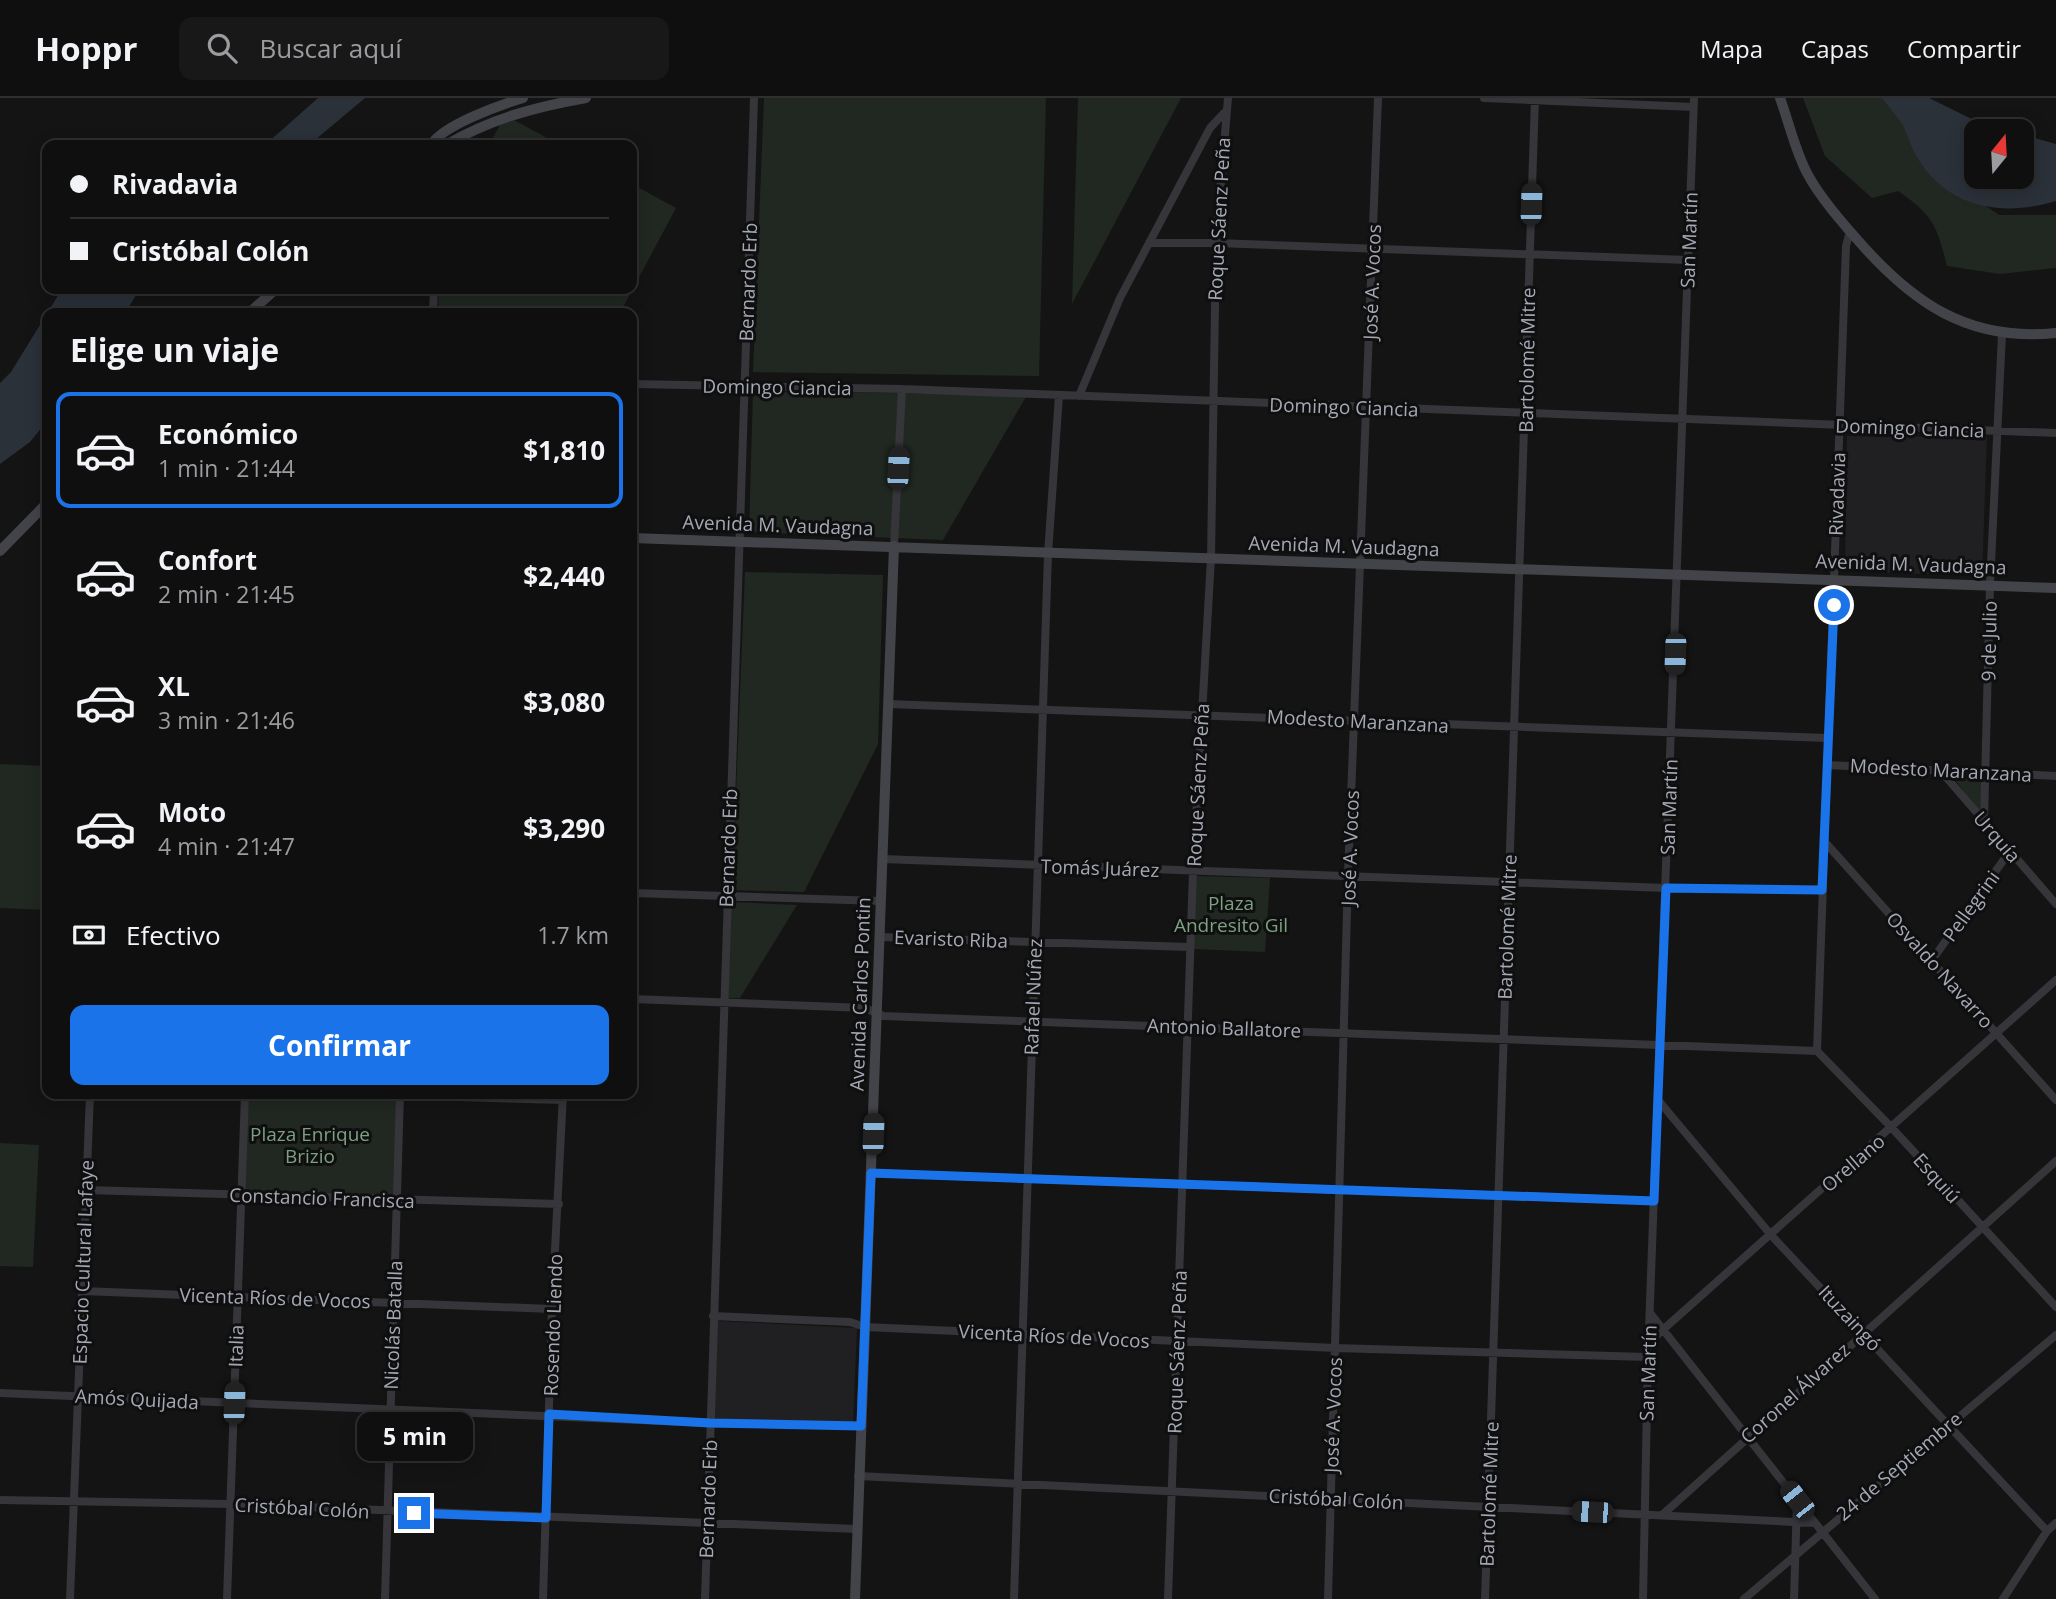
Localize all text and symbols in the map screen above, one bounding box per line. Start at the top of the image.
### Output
search box [179,17,669,80]
text: Hoppr [35,26,137,71]
icon: search [203,29,241,67]
text: Buscar aquí [259,30,402,66]
text: Mapa [1700,32,1763,65]
text: Capas [1801,32,1869,65]
text: Compartir [1907,32,2021,65]
north arrow [1964,119,2034,189]
map controls [1964,119,2034,189]
street label: Roque Sáenz Peña [1202,137,1236,301]
text: Rivadavia [112,166,238,202]
car [1520,183,1543,225]
street label: San Martín [1674,191,1704,289]
street label: Bernardo Erb [733,222,763,342]
street label: José A. Vocos [1357,224,1387,342]
text: Cristóbal Colón [112,233,309,269]
street label: Bartolomé Mitre [1513,287,1541,433]
text: Elige un viaje [70,328,279,371]
street label: Domingo Ciancia [702,373,852,401]
street label: Domingo Ciancia [1269,391,1419,423]
street label: Domingo Ciancia [1835,412,1985,444]
text: Económico [158,416,298,452]
icon: car [74,419,137,482]
text: $1,810 [523,432,605,468]
car [887,446,910,490]
text: 1 min · 21:44 [158,452,295,484]
street label: Rivadavia [1823,452,1851,536]
street label: Avenida M. Vaudagna [682,509,874,541]
street label: Avenida M. Vaudagna [1248,530,1440,562]
text: Confort [158,542,257,578]
icon: car [74,545,137,608]
street label: Avenida M. Vaudagna [1815,548,2007,580]
text: $2,440 [523,558,605,594]
text: 2 min · 21:45 [158,578,295,610]
route start [1818,589,1850,621]
street label: 9 de Julio [1975,600,2003,682]
car [1664,633,1687,675]
text: XL [158,668,190,704]
icon: car [74,671,137,734]
text: $3,080 [523,684,605,720]
street label: Roque Sáenz Peña [1181,703,1215,867]
street label: Modesto Maranzana [1266,703,1450,739]
text: 3 min · 21:46 [158,704,295,736]
street label: Modesto Maranzana [1849,752,2033,788]
street label: San Martín [1654,758,1684,856]
street label: Bernardo Erb [713,788,743,908]
street label: José A. Vocos [1335,790,1365,908]
text: Moto [158,794,226,830]
icon: car [74,797,137,860]
street label: Urquía [1967,806,2027,868]
text: $3,290 [523,810,605,846]
text: 4 min · 21:47 [158,830,295,862]
street label: Tomás Juárez [1040,853,1160,883]
street label: Bartolomé Mitre [1491,854,1523,1000]
street label: Pellegrini [1936,865,2006,947]
park label: Plaza Andresito Gil [1174,890,1288,938]
street label: Avenida Carlos Pontin [844,897,876,1091]
street label: Osvaldo Navarro [1881,906,1999,1034]
icon: cash [70,916,108,954]
text: Efectivo [126,917,221,953]
text: 1.7 km [537,919,609,951]
street label: Evaristo Riba [894,924,1008,954]
street label: Rafael Núñez [1018,938,1048,1056]
button: Confirmar [70,1005,609,1085]
street label: Antonio Ballatore [1146,1012,1302,1044]
car [862,1113,885,1155]
park label: Plaza Enrique Brizio [250,1121,370,1169]
street label: Orellano [1816,1128,1890,1198]
street label: Esquiú [1907,1147,1967,1209]
street label: Espacio Cultural Lafaye [66,1159,100,1365]
street label: Constancio Francisca [229,1182,415,1214]
street label: Rosendo Liendo [538,1253,568,1397]
street label: Nicolás Batalla [378,1260,408,1390]
street label: Roque Sáenz Peña [1161,1270,1193,1434]
street label: Ituzaingó [1813,1279,1887,1357]
street label: Vicenta Ríos de Vocos [179,1282,371,1314]
street label: Vicenta Ríos de Vocos [958,1318,1150,1354]
street label: Italia [222,1324,250,1368]
street label: San Martín [1633,1324,1663,1422]
street label: Coronel Álvarez [1735,1337,1855,1449]
street label: José A. Vocos [1318,1357,1348,1475]
car [223,1382,246,1424]
street label: Amós Quijada [75,1383,199,1415]
street label: 24 de Septiembre [1831,1406,1967,1526]
callout: 5 min [356,1412,472,1460]
text: 5 min [383,1420,447,1452]
street label: Bartolomé Mitre [1473,1421,1505,1567]
street label: Bernardo Erb [693,1439,723,1559]
car [1776,1477,1819,1523]
street label: Cristóbal Colón [1268,1482,1404,1516]
street label: Cristóbal Colón [234,1491,370,1525]
route end [398,1497,430,1529]
car [1571,1500,1614,1524]

